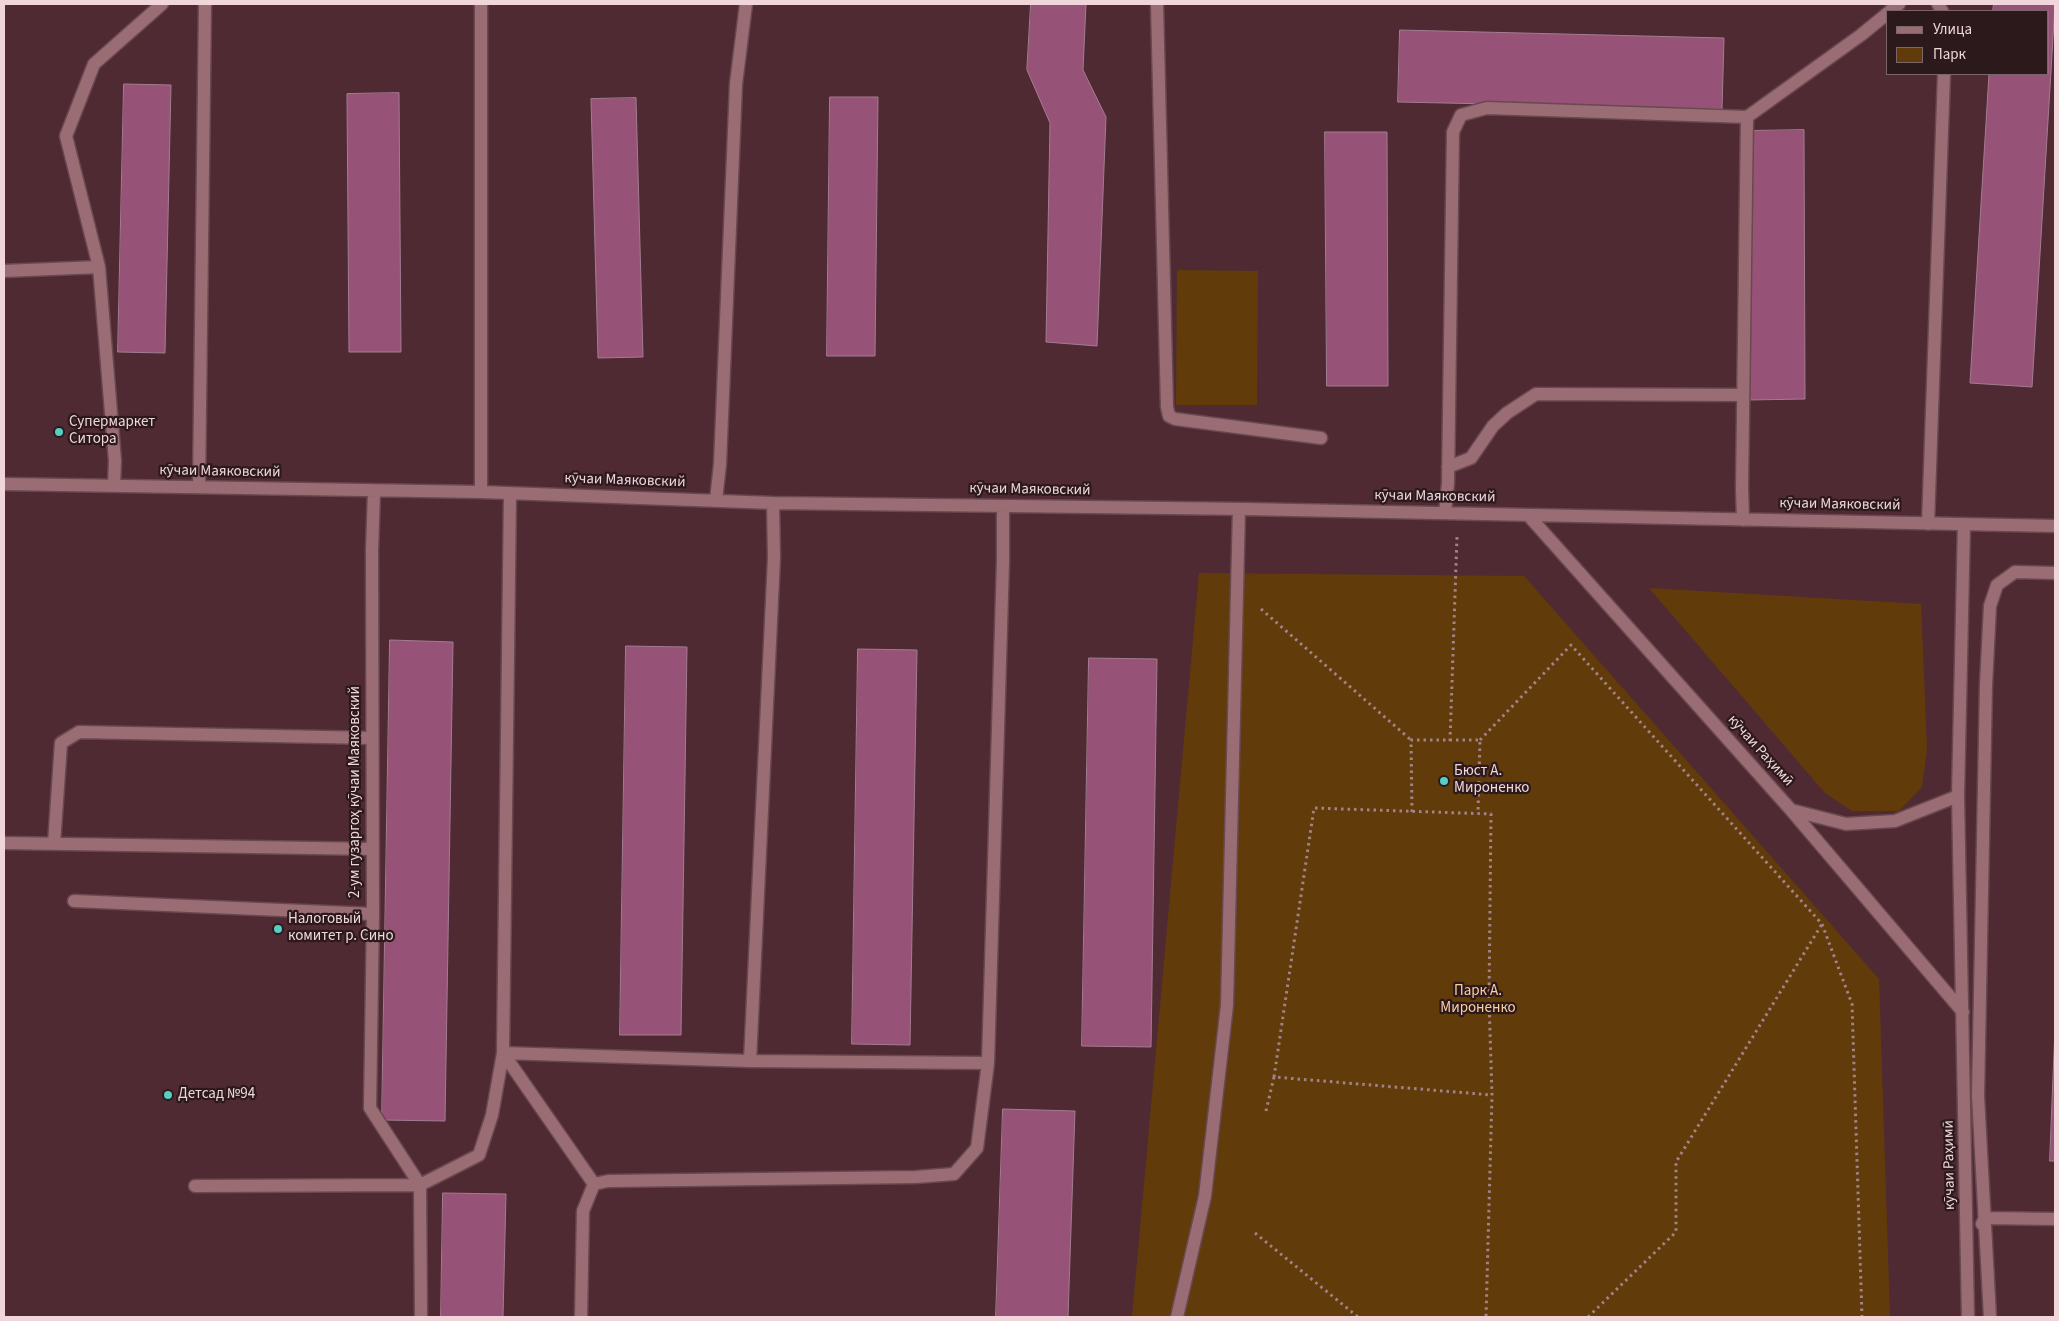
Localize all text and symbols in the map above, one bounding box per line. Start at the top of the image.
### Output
legend [1886,10,2049,75]
text: Улица [1933,19,1972,40]
text: Парк [1933,44,1966,65]
place label: Супермаркет Ситора [69,414,155,449]
marker: Супермаркет Ситора [53,426,65,438]
street label: кӯчаи Маяковский [159,462,281,482]
street label: кӯчаи Маяковский [564,470,686,492]
street label: кӯчаи Маяковский [969,480,1091,500]
street label: кӯчаи Маяковский [1374,487,1496,507]
street label: кӯчаи Маяковский [1779,495,1901,515]
street label: 2-ум гузаргоҳ кӯчаи Маяковский [347,686,365,898]
street label: кӯчаи Раҳимӣ [1723,712,1797,790]
place label: Бюст А. Мироненко [1454,763,1529,798]
marker: Бюст А. Мироненко [1438,775,1450,787]
place label: Налоговый комитет р. Сино [288,911,394,946]
marker: Налоговый комитет р. Сино [272,923,284,935]
park label: Парк А. Мироненко [1440,983,1516,1018]
place label: Детсад №94 [178,1086,255,1104]
marker: Детсад №94 [162,1089,174,1101]
street label: кӯчаи Раҳимӣ [1940,1120,1960,1210]

